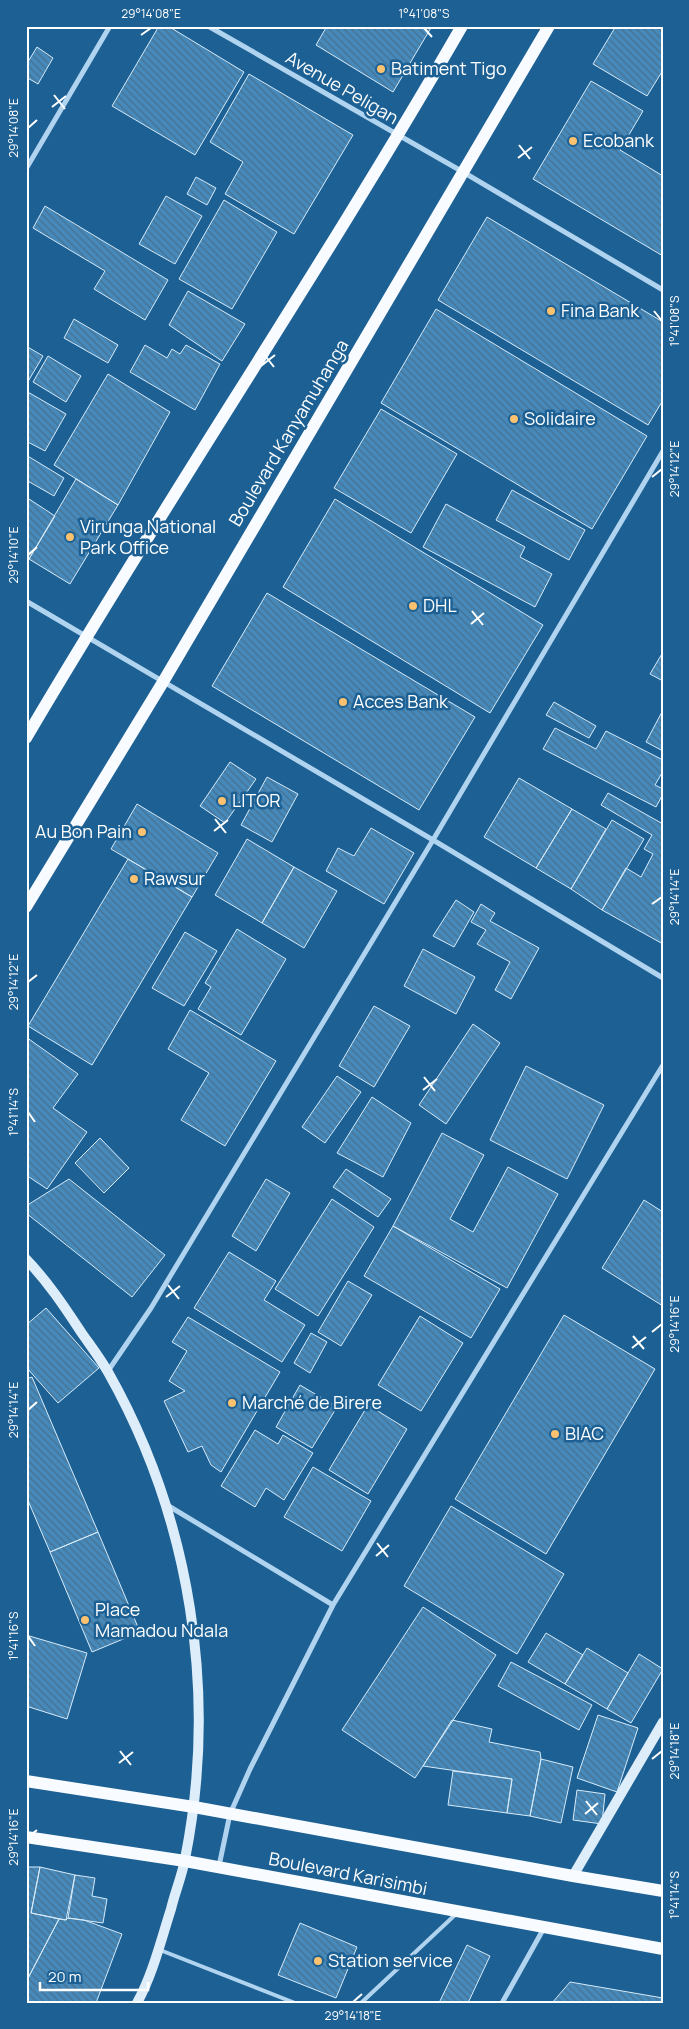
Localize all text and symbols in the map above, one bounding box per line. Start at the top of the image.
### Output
text: 29°14'08"E [121,5,181,22]
text: 1°41'08"S [399,5,449,22]
street label: Avenue Peligan [282,45,403,129]
place label: Batiment Tigo [391,56,507,80]
marker: Batiment Tigo [375,63,387,75]
text: 29°14'08"E [5,98,22,158]
place label: Ecobank [583,128,655,152]
marker: Ecobank [567,135,579,147]
text: 1°41'08"S [666,296,683,346]
place label: Fina Bank [561,298,640,322]
marker: Fina Bank [545,305,557,317]
street label: Boulevard Kanyamuhanga [223,335,354,530]
place label: Solidaire [524,406,596,430]
marker: Solidaire [508,413,520,425]
text: 29°14'12"E [666,440,683,497]
place label: Virunga National Park Office [80,514,216,559]
text: 29°14'10"E [5,526,22,584]
marker: Virunga National Park Office [64,531,76,543]
place label: DHL [423,593,457,617]
marker: DHL [407,600,419,612]
place label: Acces Bank [353,689,449,713]
marker: Acces Bank [337,696,349,708]
place label: LITOR [232,788,281,812]
marker: LITOR [216,795,228,807]
place label: Au Bon Pain [35,819,132,843]
marker: Au Bon Pain [136,826,148,838]
place label: Rawsur [144,866,206,890]
text: 29°14'14"E [666,869,683,925]
marker: Rawsur [128,873,140,885]
text: 29°14'12"E [5,953,22,1010]
text: 1°41'14"S [5,1088,22,1136]
text: 29°14'16"E [666,1295,683,1353]
text: 29°14'14"E [5,1382,22,1438]
place label: Marché de Birere [242,1390,382,1414]
marker: Marché de Birere [226,1397,238,1409]
place label: BIAC [565,1421,604,1445]
marker: BIAC [549,1428,561,1440]
place label: Place Mamadou Ndala [95,1597,228,1642]
text: 1°41'16"S [5,1612,22,1660]
marker: Place Mamadou Ndala [79,1614,91,1626]
text: 29°14'18"E [666,1722,683,1779]
text: 29°14'16"E [5,1808,22,1866]
street label: Boulevard Karisimbi [267,1846,430,1900]
text: 1°41'14"S [666,1871,683,1919]
place label: Station service [328,1948,453,1972]
marker: Station service [312,1955,324,1967]
scale bar [40,1959,148,1991]
text: 20 m [48,1966,81,1987]
text: 29°14'18"E [325,2007,382,2024]

